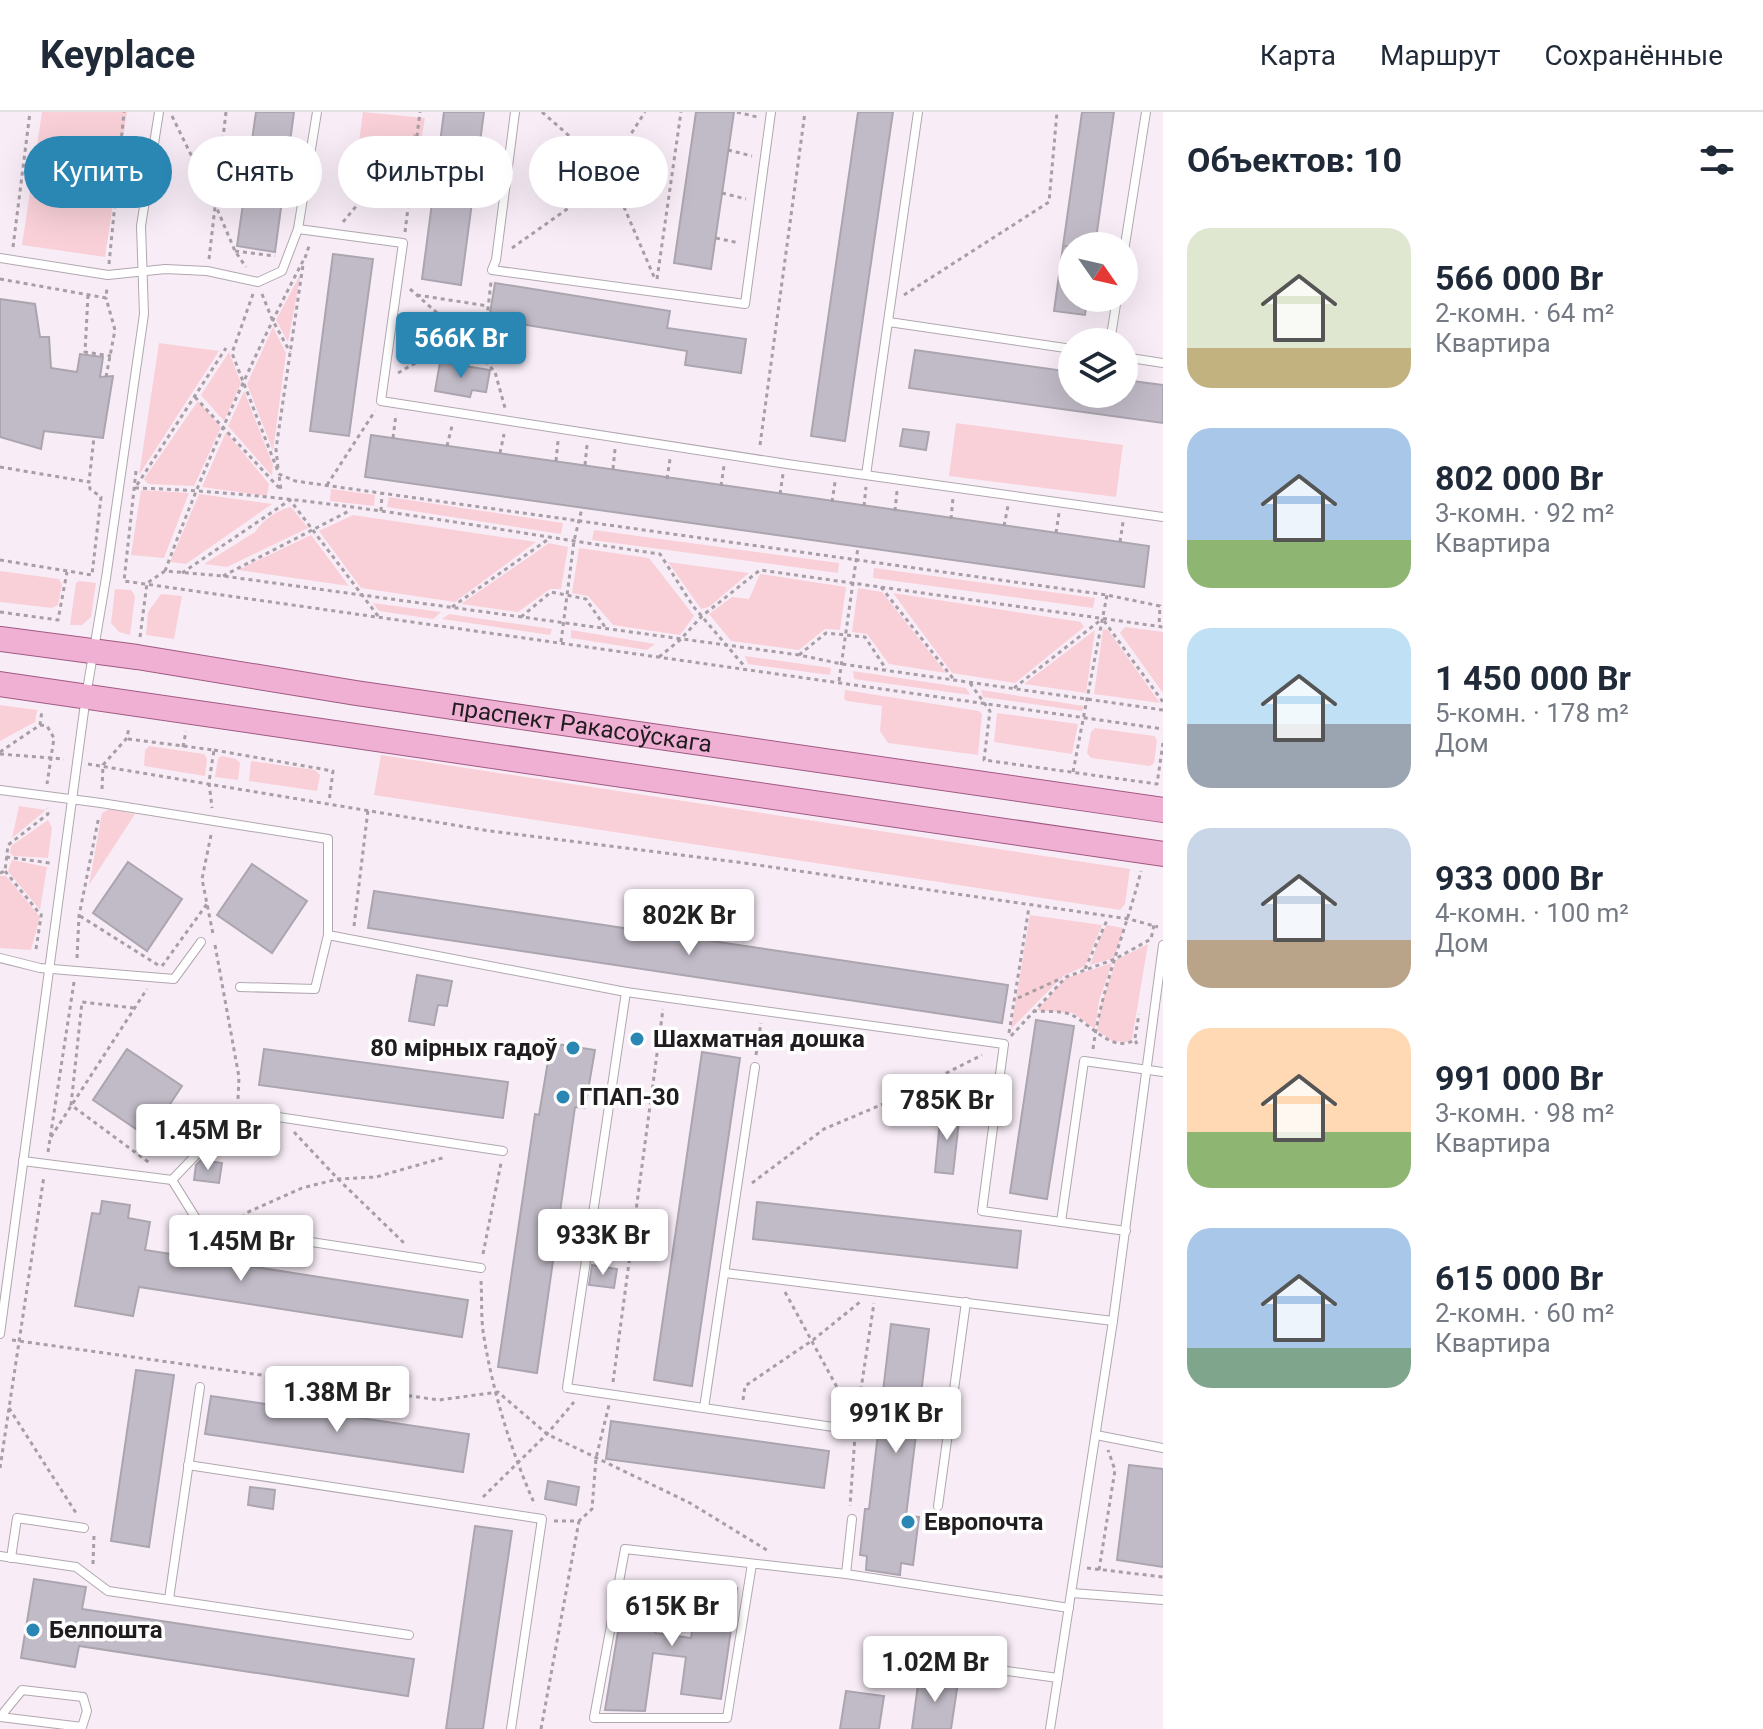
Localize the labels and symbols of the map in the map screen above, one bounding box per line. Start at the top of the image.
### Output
north arrow [1058,232,1138,312]
pin: 566K Br [387,312,535,380]
street label: праспект Ракасоўскага [449,693,714,758]
pin: 802K Br [615,889,763,957]
place label: Шахматная дошка [653,1025,865,1053]
marker: Шахматная дошка [628,1030,646,1048]
place label: 80 мірных гадоў [370,1034,558,1062]
marker: 80 мірных гадоў [564,1039,582,1057]
pin: 785K Br [873,1074,1021,1142]
place label: ГПАП-30 [579,1083,679,1111]
marker: ГПАП-30 [554,1088,572,1106]
pin: 1.45M Br [125,1104,291,1172]
pin: 933K Br [529,1209,677,1277]
pin: 1.45M Br [158,1215,324,1283]
pin: 1.38M Br [254,1366,420,1434]
pin: 991K Br [822,1387,970,1455]
place label: Европочта [924,1508,1044,1536]
marker: Европочта [899,1513,917,1531]
pin: 615K Br [598,1580,746,1648]
place label: Белпошта [49,1616,163,1644]
marker: Белпошта [24,1621,42,1639]
pin: 1.02M Br [852,1636,1018,1704]

